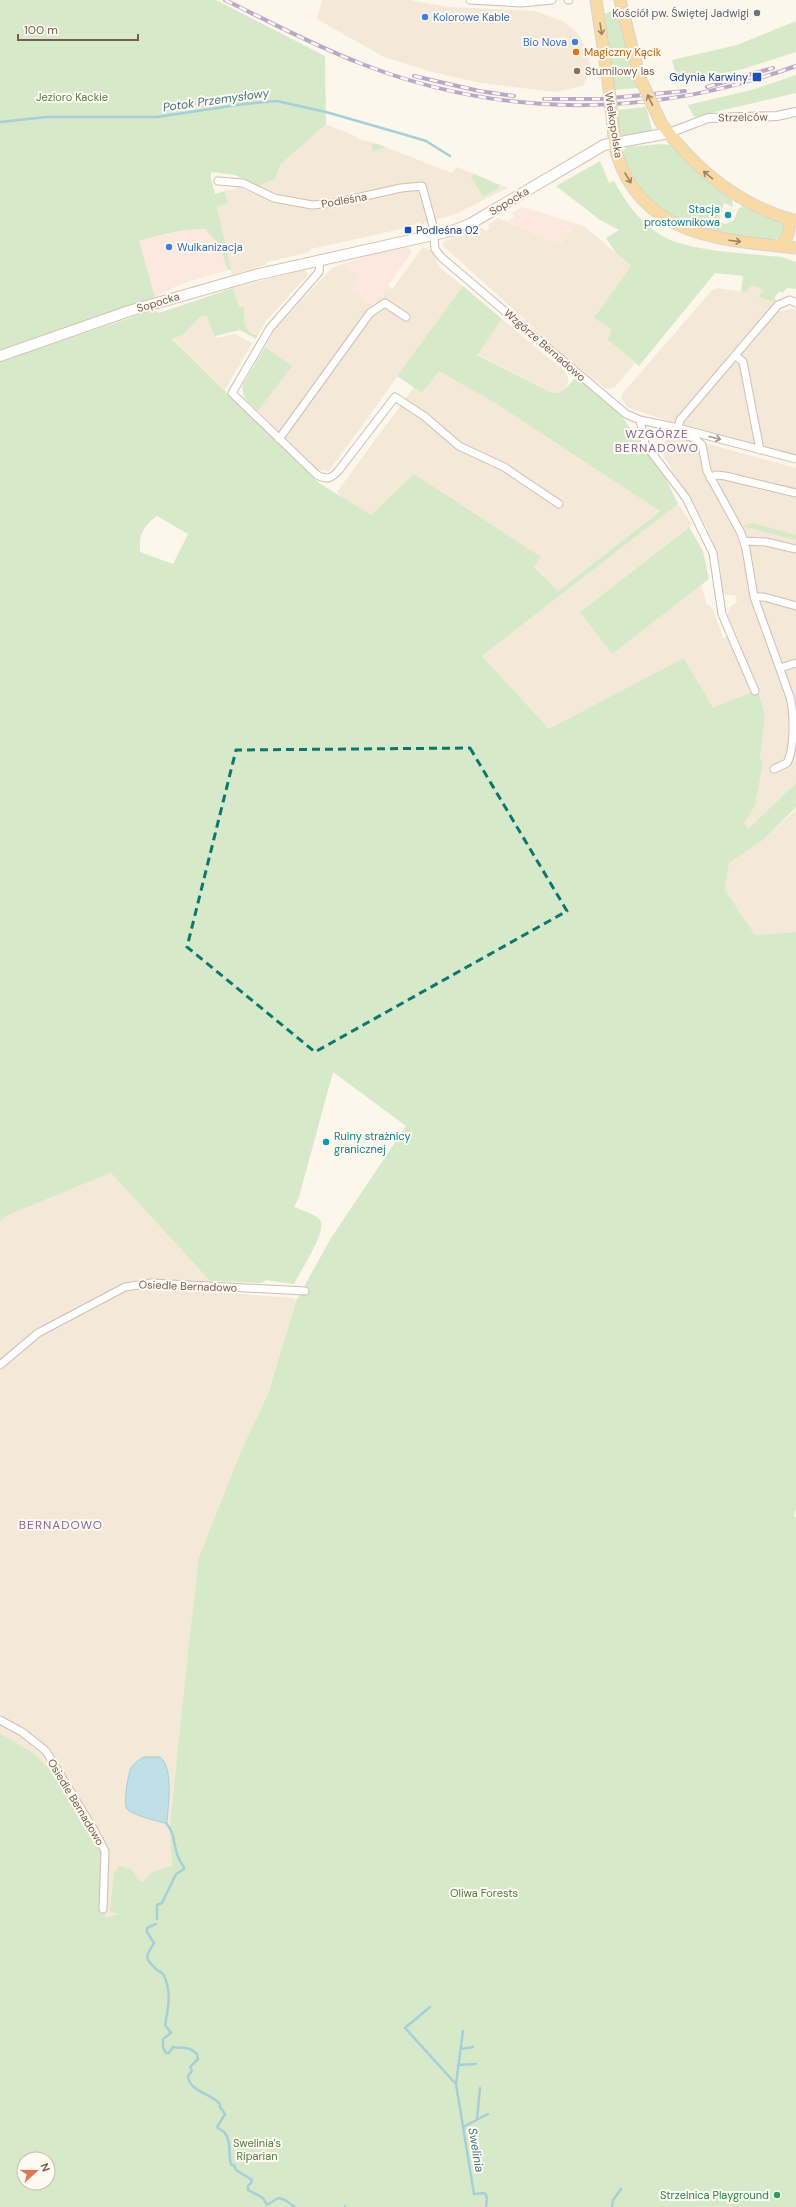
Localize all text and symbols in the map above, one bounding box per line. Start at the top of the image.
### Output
place label: Kościół pw. Świętej Jadwigi [612,6,749,20]
marker: Kościół pw. Świętej Jadwigi [752,8,762,18]
place label: Kolorowe Kable [433,10,510,24]
marker: Kolorowe Kable [420,12,430,22]
scale bar [18,16,138,42]
text: 100 m [24,22,58,38]
one-way arrow [597,22,605,35]
place label: Bio Nova [523,35,567,49]
marker: Bio Nova [570,37,580,47]
place label: Magiczny Kącik [584,45,662,59]
marker: Magiczny Kącik [571,47,581,57]
place label: Stumilowy las [585,64,655,78]
marker: Stumilowy las [572,66,582,76]
place label: Gdynia Karwiny [669,70,748,84]
marker: Gdynia Karwiny [751,71,763,83]
water label: Potok Przemysłowy [162,85,271,115]
park label: Jezioro Kackie [36,90,108,104]
street label: Wielkopolska [602,91,626,159]
one-way arrow [646,95,653,107]
street label: Strzelców [718,110,768,124]
one-way arrow [703,171,714,179]
one-way arrow [624,172,632,184]
street label: Sopocka [486,184,532,218]
street label: Podleśna [320,189,368,211]
place label: Stacja prostownikowa [644,202,720,229]
marker: Stacja prostownikowa [723,210,733,220]
place label: Podleśna 02 [416,223,479,237]
marker: Podleśna 02 [403,225,413,235]
one-way arrow [728,237,741,245]
place label: Wulkanizacja [177,240,243,254]
marker: Wulkanizacja [164,242,174,252]
street label: Sopocka [135,289,181,315]
street label: Wzgórze Bernadowo [501,306,589,384]
district label: WZGÓRZE BERNADOWO [615,426,699,456]
one-way arrow [709,434,722,442]
place label: Ruiny strażnicy granicznej [334,1129,411,1156]
marker: Ruiny strażnicy granicznej [321,1137,331,1147]
street label: Osiedle Bernadowo [138,1277,238,1295]
district label: BERNADOWO [19,1517,103,1533]
street label: Osiedle Bernadowo [45,1756,107,1848]
park label: Oliwa Forests [450,1886,518,1900]
water label: Swelinia [464,2127,488,2174]
park label: Swelinia's Riparian [233,2136,281,2163]
north arrow [16,2151,56,2191]
text: N [37,2161,53,2174]
place label: Strzelnica Playground [660,2188,769,2202]
marker: Strzelnica Playground [772,2190,782,2200]

